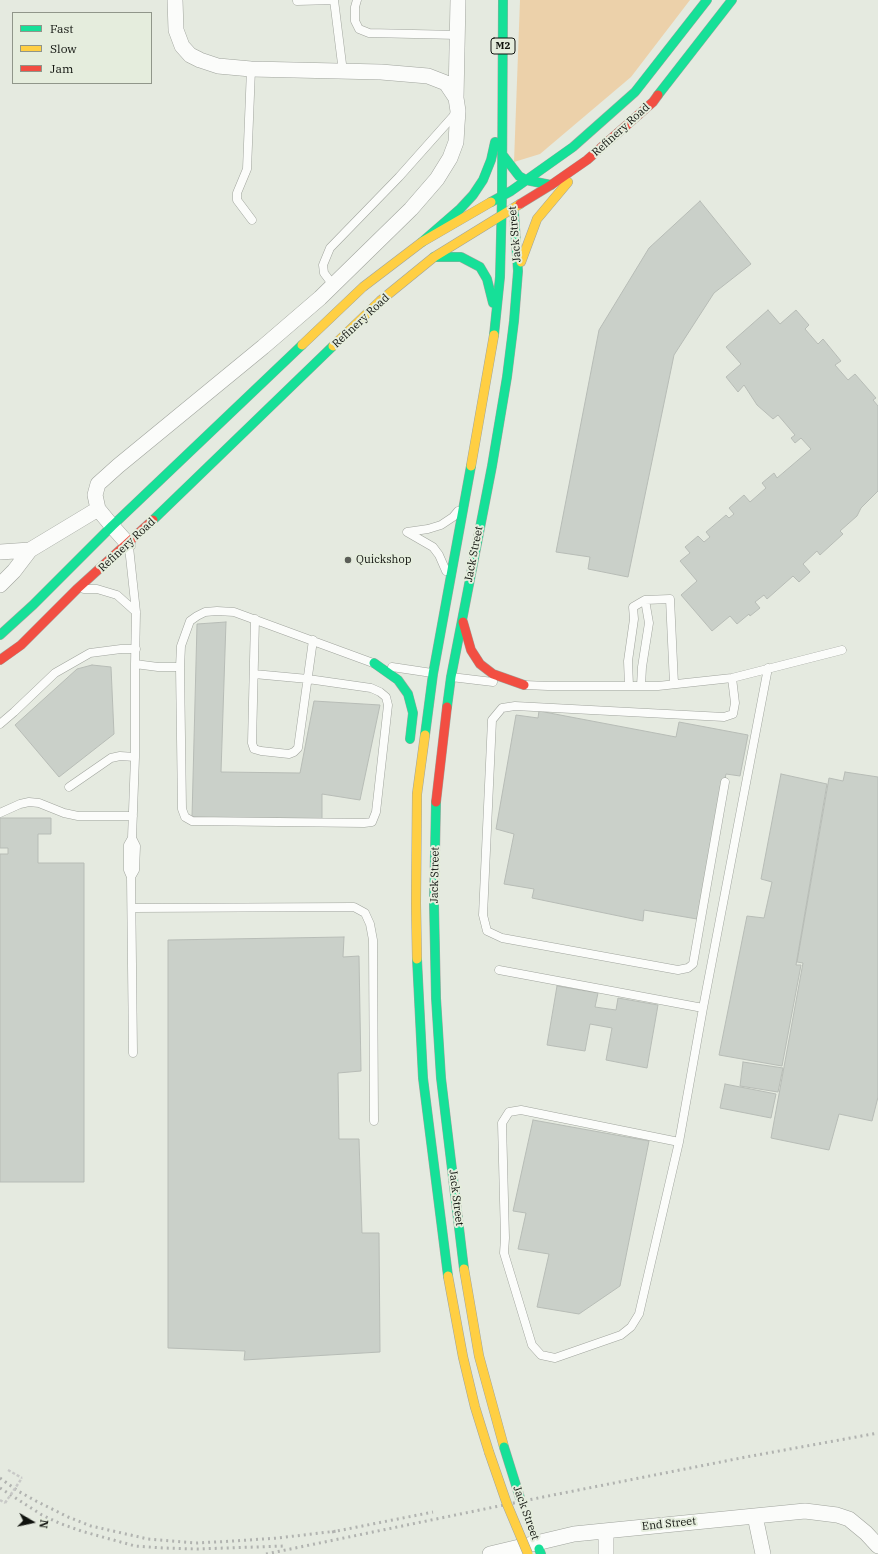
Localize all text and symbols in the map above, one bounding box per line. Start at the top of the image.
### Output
legend [12,12,152,84]
text: Fast [50,21,74,36]
road number: M2 [491,38,515,54]
text: Slow [50,41,77,56]
text: Jam [50,61,73,76]
street label: Refinery Road [590,101,652,159]
street label: Jack Street [506,205,524,263]
street label: Refinery Road [330,291,392,351]
street label: Refinery Road [96,515,158,575]
street label: Jack Street [462,525,486,583]
place label: Quickshop [356,553,411,567]
marker: Quickshop [343,555,353,565]
street label: Jack Street [428,847,442,903]
street label: Jack Street [446,1169,466,1227]
street label: Jack Street [510,1484,542,1542]
north arrow [12,1502,52,1542]
street label: End Street [641,1515,697,1533]
text: N [36,1518,51,1529]

